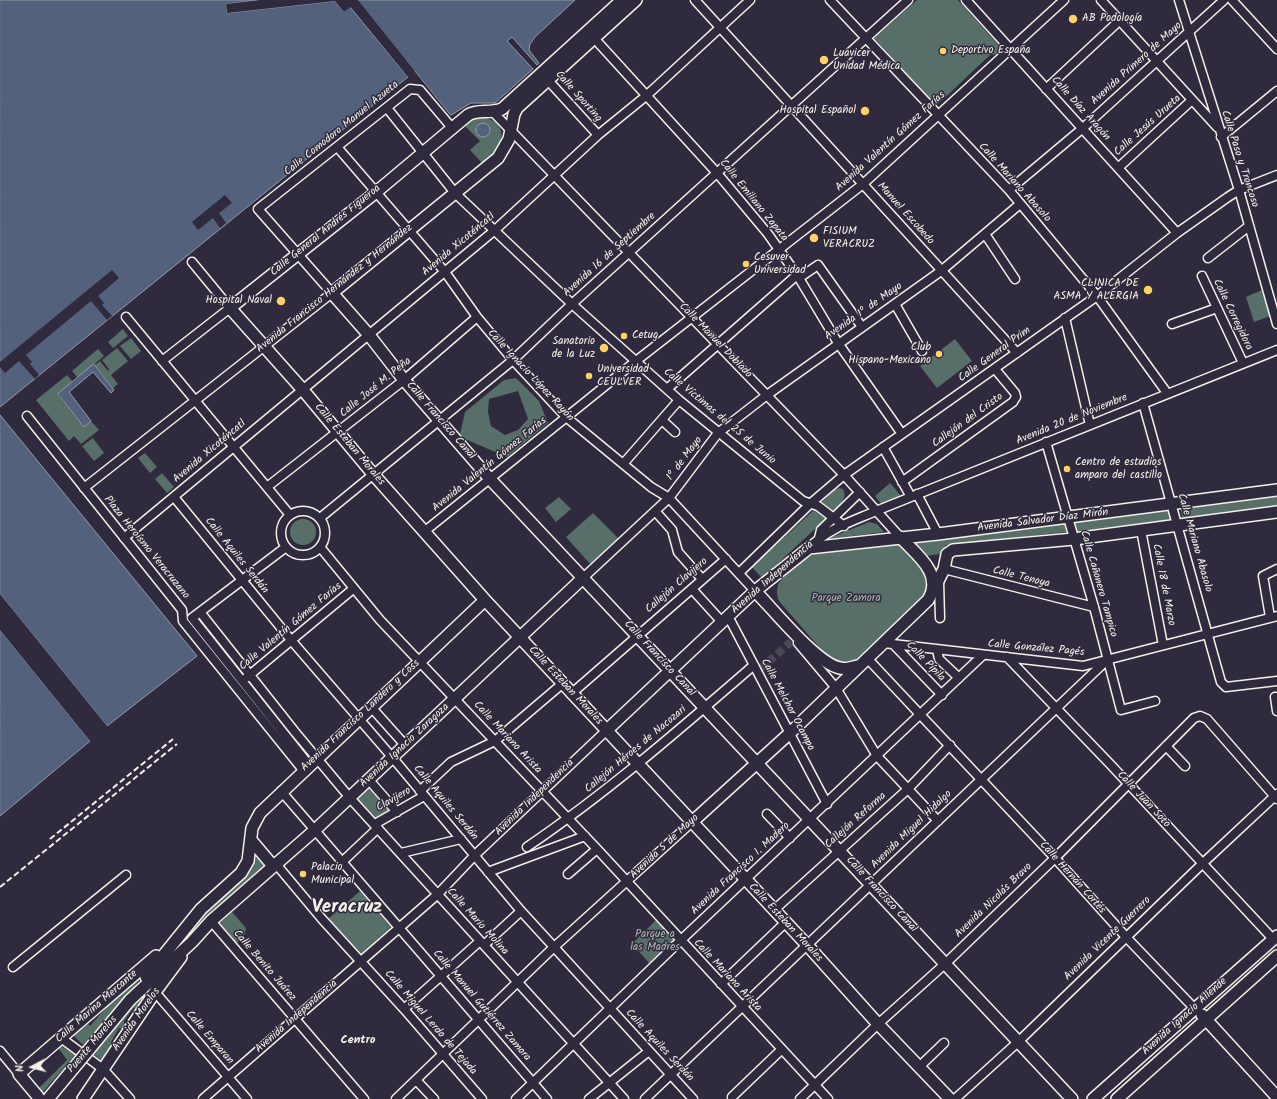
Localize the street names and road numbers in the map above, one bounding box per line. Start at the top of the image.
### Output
street label: Avenida Primero de Mayo [1089,20,1185,108]
street label: Calle Sporting [552,69,604,125]
street label: Calle Díaz Aragón [1048,74,1112,144]
street label: Calle Comodoro Manuel Azueta [282,79,402,179]
street label: Avenida Valentín Gómez Farías [833,89,949,195]
street label: Calle Jesús Urueta [1112,92,1184,160]
street label: Calle Paso y Troncoso [1217,109,1261,209]
street label: Calle Mariano Abasolo [975,141,1053,225]
street label: Calle Emiliano Zapata [716,157,790,245]
street label: Manuel Escobedo [874,180,936,248]
street label: Calle General Andrés Figueroa [268,182,384,280]
street label: Avenida 16 de Septiembre [561,210,659,300]
street label: Avenida Xicoténcatl [420,211,498,279]
street label: Avenida Francisco Hernández y Hernández [254,222,416,356]
street label: Calle Corregidora [1209,277,1255,353]
street label: Avenida 1º de Mayo [823,280,905,344]
street label: Calle Manuel Doblado [676,301,754,381]
street label: Calle General Prim [956,324,1034,386]
street label: Calle Ignacio López Rayón [484,327,576,425]
street label: Calle José M. Peña [338,355,414,421]
street label: Calle Víctimas del 25 de Junio [660,366,778,468]
street label: Calle Francisco Canal [403,379,477,463]
street label: Callejón del Cristo [930,391,1006,451]
street label: Avenida 20 de Noviembre [1014,392,1130,448]
street label: Calle Esteban Morales [311,401,387,489]
street label: Avenida Valentín Gómez Farías [430,415,550,515]
street label: Avenida Xicoténcatl [171,418,249,486]
street label: 1º de Mayo [664,434,706,484]
street label: Calle Mariano Abasolo [1174,492,1214,594]
street label: Plaza Heroísmo Veracruzano [100,494,192,602]
street label: Avenida Salvador Díaz Mirón [977,506,1109,536]
street label: Calle Aquiles Serdán [201,515,271,597]
street label: Calle Cañonero Tampico [1076,529,1120,639]
street label: Avenida Independencia [729,539,817,617]
street label: Calle 18 de Marzo [1149,543,1177,627]
street label: Callejón Clavijero [643,555,711,617]
street label: Calle Tenoya [991,565,1051,591]
street label: Calle Valentín Gómez Farías [237,580,345,674]
street label: Calle Francisco Canal [620,618,698,700]
street label: Calle González Pagés [987,638,1085,660]
street label: Calle Pípila [903,639,947,685]
street label: Calle Esteban Morales [525,644,605,728]
street label: Avenida Francisco Landero y Coss [299,657,423,775]
street label: Calle Melchor Ocampo [757,657,817,753]
street label: Calle Mariano Arista [470,699,544,777]
street label: Avenida Ignacio Zaragoza [358,701,452,791]
street label: Callejón Héroes de Nacozari [583,704,689,796]
street label: Avenida Independencia [493,757,577,839]
street label: Calle Aquiles Serdán [410,763,480,843]
street label: Calle Juan Soto [1113,769,1173,831]
street label: Clavijero [374,785,414,815]
street label: Avenida Miguel Hidalgo [869,788,955,872]
street label: Callejón Reforma [823,790,889,852]
street label: Avenida 5 de Mayo [628,812,702,882]
street label: Avenida Francisco I. Madero [689,820,793,918]
street label: Calle Hernán Cortés [1036,839,1108,917]
street label: Calle Francisco Canal [842,854,920,936]
street label: Avenida Nicolás Bravo [953,861,1035,941]
street label: Calle Esteban Morales [745,881,825,965]
street label: Calle Mario Molina [443,886,511,958]
street label: Avenida Vicente Guerrero [1062,894,1154,984]
street label: Calle Benito Juárez [230,928,298,1004]
street label: Calle Mariano Arista [690,937,764,1015]
street label: Calle Manuel Gutiérrez Zamora [429,948,533,1064]
street label: Calle Marina Mercante [53,968,141,1046]
street label: Calle Miguel Lerdo de Tejada [381,968,479,1078]
street label: Avenida Ignacio Allende [1140,975,1230,1059]
street label: Avenida Independencia [253,978,341,1056]
street label: Avenida Morelos [110,986,164,1054]
street label: Calle Aquiles Serdán [622,1007,696,1085]
street label: Calle Emparan [182,1008,236,1068]
street label: Puente Morelos [65,1014,121,1076]

